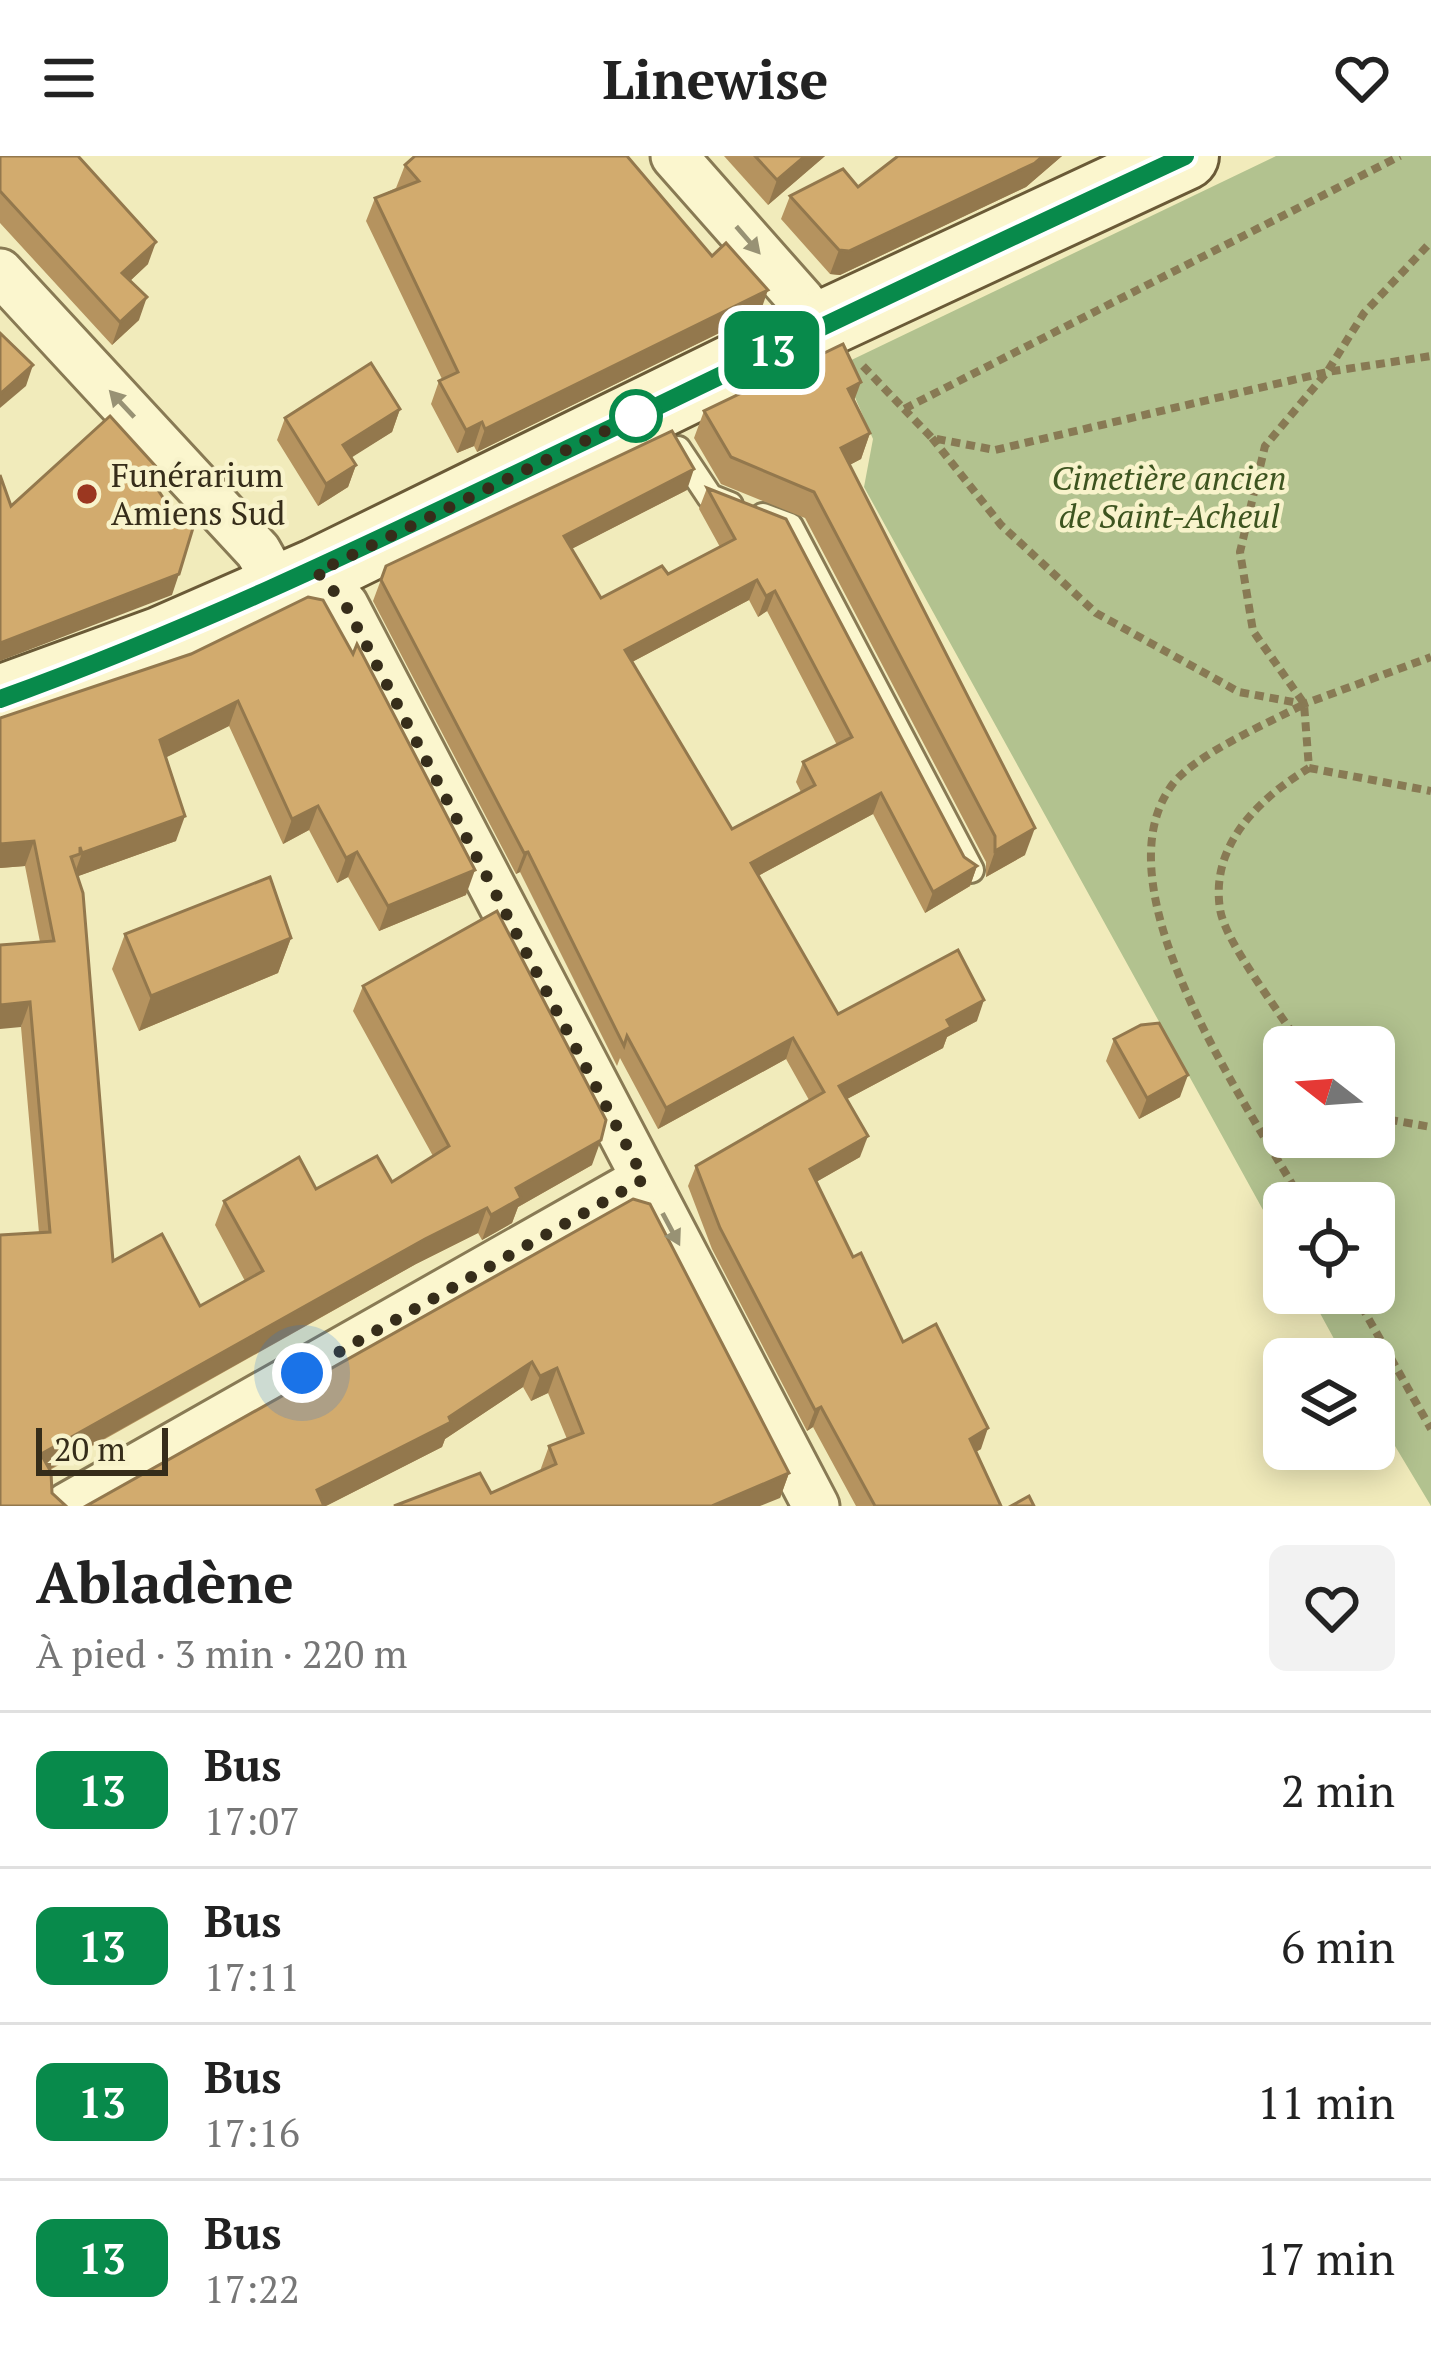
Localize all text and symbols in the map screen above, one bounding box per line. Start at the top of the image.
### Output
text: Linewise [602,43,829,114]
icon: menu [36,45,102,111]
icon: heart [1329,45,1395,111]
one-way arrow [734,225,761,255]
line badge: 13 [718,311,826,389]
text: 13 [748,322,796,378]
one-way arrow [108,389,136,418]
unlabelled marker [611,391,661,441]
place label: Funérarium Amiens Sud [111,453,285,534]
park label: Cimetière ancien de Saint-Acheul [1052,456,1286,537]
marker: Funérarium Amiens Sud [74,481,100,507]
north arrow [1263,1026,1395,1158]
map controls [1263,1026,1395,1470]
button: locate [1263,1182,1395,1314]
one-way arrow [660,1212,680,1246]
button: layers [1263,1338,1395,1470]
your location [272,1343,332,1403]
scale bar [36,1422,168,1475]
text: 20 m [54,1427,126,1470]
text: Abladène [36,1544,294,1619]
button: heart [1269,1545,1395,1671]
text: À pied · 3 min · 220 m [36,1627,407,1679]
text: Bus [204,1734,282,1794]
text: 2 min [1281,1760,1395,1820]
text: 13 [78,1762,126,1818]
text: 17:07 [204,1794,300,1846]
text: Bus [204,1890,282,1950]
text: 6 min [1281,1916,1395,1976]
text: 13 [78,1918,126,1974]
text: 17:11 [204,1950,300,2002]
text: Bus [204,2046,282,2106]
text: 11 min [1257,2072,1395,2132]
text: 13 [78,2074,126,2130]
text: 17:16 [204,2106,300,2158]
text: Bus [204,2202,282,2262]
text: 17 min [1257,2228,1395,2288]
text: 13 [78,2230,126,2286]
text: 17:22 [204,2262,300,2314]

